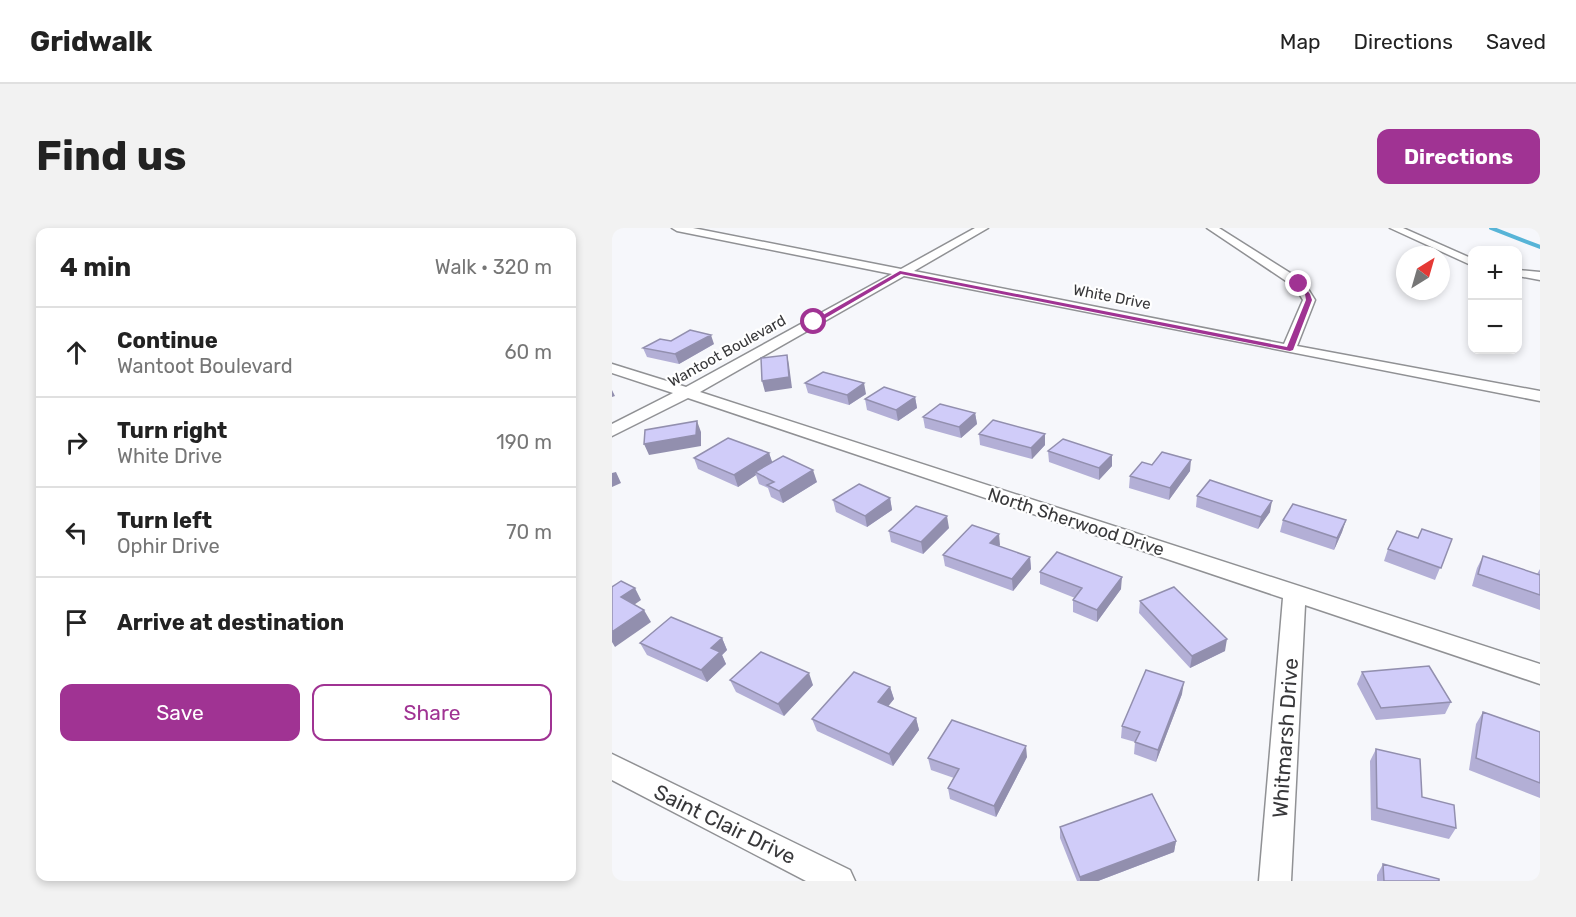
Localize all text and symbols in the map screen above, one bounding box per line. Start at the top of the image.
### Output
text: Gridwalk [30,25,152,58]
text: Map [1280,29,1321,54]
text: Directions [1354,29,1453,54]
text: Saved [1486,29,1546,54]
button: Directions [1377,129,1540,184]
text: Find us [36,131,187,181]
north arrow [1396,246,1450,300]
map controls [1468,246,1522,354]
button: + [1468,246,1522,300]
text: 4 min [60,252,131,283]
text: Walk · 320 m [435,255,552,279]
route end [1285,270,1311,296]
street label: White Drive [1072,281,1152,313]
button: − [1468,300,1522,354]
route start [800,308,826,334]
street label: Wantoot Boulevard [665,311,789,391]
text: Continue [117,327,218,354]
icon: ahead [60,336,93,369]
text: 60 m [505,340,552,364]
text: Wantoot Boulevard [117,354,293,378]
text: Turn right [117,417,227,444]
icon: right [60,426,93,459]
text: 190 m [496,430,552,454]
text: White Drive [117,444,222,468]
street label: North Sherwood Drive [985,483,1167,561]
text: Turn left [117,507,212,534]
icon: left [60,516,93,549]
text: 70 m [506,520,552,544]
text: Ophir Drive [117,534,220,558]
icon: arrive [60,606,93,639]
text: Arrive at destination [117,609,344,636]
street label: Whitmarsh Drive [1267,657,1303,819]
button: Save [60,684,300,741]
button: Share [312,684,552,741]
street label: Saint Clair Drive [650,779,800,869]

